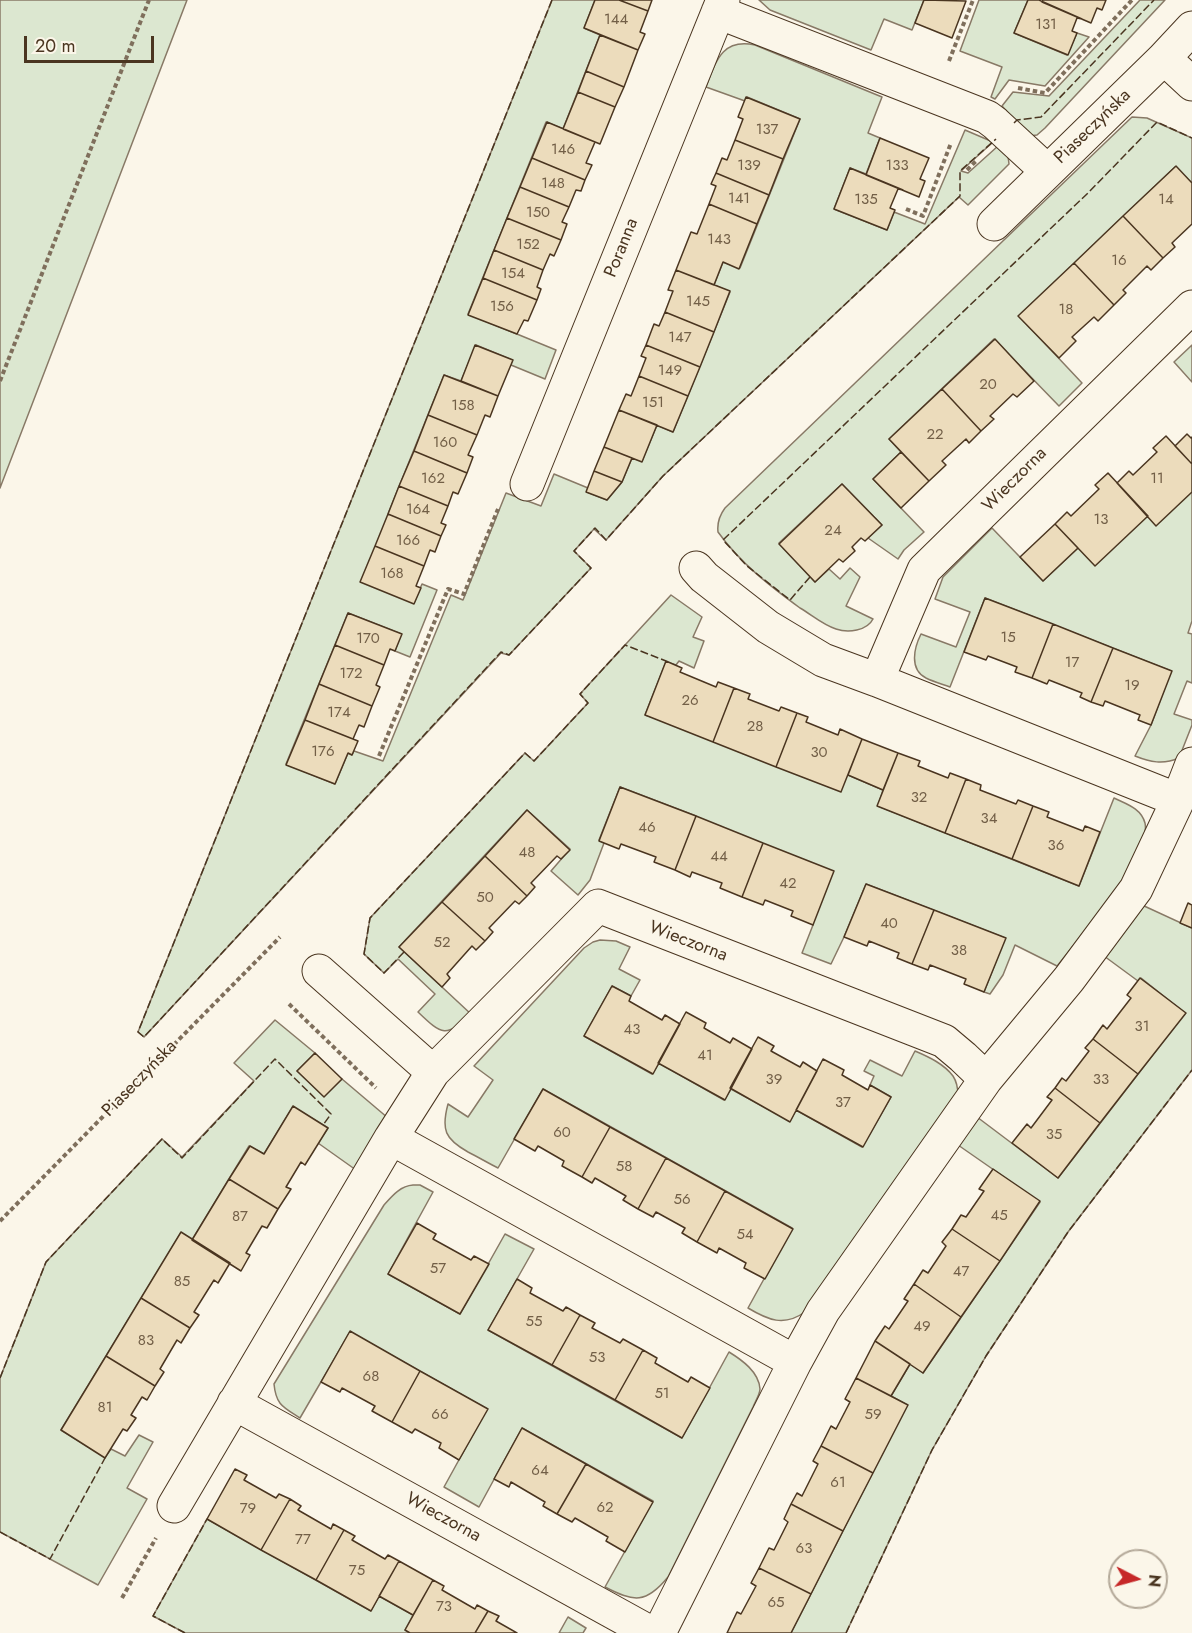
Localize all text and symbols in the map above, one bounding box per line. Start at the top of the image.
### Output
house number: 144 [604,11,628,29]
house number: 131 [1035,16,1057,34]
scale bar [27,24,158,62]
text: 20 m [35,33,75,59]
street label: Piaseczyńska [1050,85,1136,169]
house number: 137 [756,121,778,139]
house number: 146 [551,141,575,159]
house number: 139 [737,157,761,175]
house number: 133 [885,157,909,175]
house number: 148 [541,175,565,193]
house number: 141 [728,190,750,208]
house number: 135 [854,191,878,209]
house number: 14 [1158,191,1174,209]
house number: 150 [526,204,550,222]
street label: Poranna [600,215,644,281]
house number: 143 [707,231,731,249]
house number: 152 [516,236,540,254]
house number: 16 [1111,252,1127,270]
house number: 154 [501,265,525,283]
house number: 145 [686,293,710,311]
house number: 156 [490,298,514,316]
house number: 18 [1059,301,1073,319]
house number: 147 [668,329,692,347]
house number: 149 [658,362,682,380]
house number: 20 [979,376,997,394]
house number: 151 [642,394,664,412]
house number: 158 [451,397,475,415]
house number: 22 [926,426,944,444]
house number: 160 [433,434,457,452]
street label: Wieczorna [978,443,1052,517]
house number: 162 [421,470,445,488]
house number: 11 [1150,470,1164,488]
house number: 164 [406,501,430,519]
house number: 13 [1094,511,1108,529]
house number: 24 [824,522,842,540]
house number: 166 [396,532,420,550]
house number: 168 [380,565,404,583]
house number: 15 [1000,629,1016,647]
house number: 170 [356,630,380,648]
house number: 17 [1065,654,1079,672]
house number: 172 [339,665,363,683]
house number: 19 [1124,677,1140,695]
house number: 26 [681,692,699,710]
house number: 174 [327,704,351,722]
house number: 28 [747,718,763,736]
house number: 176 [311,743,335,761]
house number: 30 [810,744,828,762]
house number: 32 [911,789,927,807]
house number: 34 [981,810,997,828]
house number: 46 [638,819,656,837]
house number: 36 [1048,837,1064,855]
house number: 48 [519,844,535,862]
house number: 44 [710,848,728,866]
house number: 42 [779,875,797,893]
house number: 50 [476,889,494,907]
house number: 40 [880,915,898,933]
street label: Wieczorna [646,917,730,967]
house number: 52 [434,934,450,952]
house number: 38 [951,942,967,960]
house number: 31 [1135,1018,1149,1036]
house number: 43 [624,1021,640,1039]
street label: Piaseczyńska [98,1036,182,1122]
house number: 41 [697,1047,713,1065]
house number: 39 [766,1071,782,1089]
house number: 33 [1093,1071,1109,1089]
house number: 37 [835,1094,851,1112]
house number: 60 [553,1124,571,1142]
house number: 35 [1046,1126,1062,1144]
house number: 58 [616,1158,632,1176]
house number: 56 [673,1191,691,1209]
house number: 45 [990,1207,1008,1225]
house number: 87 [232,1208,248,1226]
house number: 54 [736,1226,754,1244]
house number: 57 [430,1260,446,1278]
house number: 47 [953,1263,969,1281]
house number: 85 [174,1273,190,1291]
house number: 55 [526,1313,542,1331]
house number: 49 [913,1318,931,1336]
house number: 83 [138,1332,154,1350]
house number: 53 [589,1349,605,1367]
house number: 68 [363,1368,379,1386]
house number: 51 [654,1385,670,1403]
house number: 81 [98,1399,112,1417]
house number: 66 [431,1406,449,1424]
house number: 59 [864,1406,882,1424]
house number: 64 [531,1462,549,1480]
house number: 61 [830,1474,846,1492]
street label: Wieczorna [402,1489,484,1547]
house number: 62 [596,1499,614,1517]
house number: 79 [240,1500,256,1518]
house number: 77 [295,1531,311,1549]
house number: 63 [796,1540,812,1558]
north arrow [1108,1549,1168,1609]
house number: 75 [349,1562,365,1580]
text: N [1142,1573,1167,1588]
house number: 65 [767,1594,785,1612]
house number: 73 [436,1598,452,1616]

